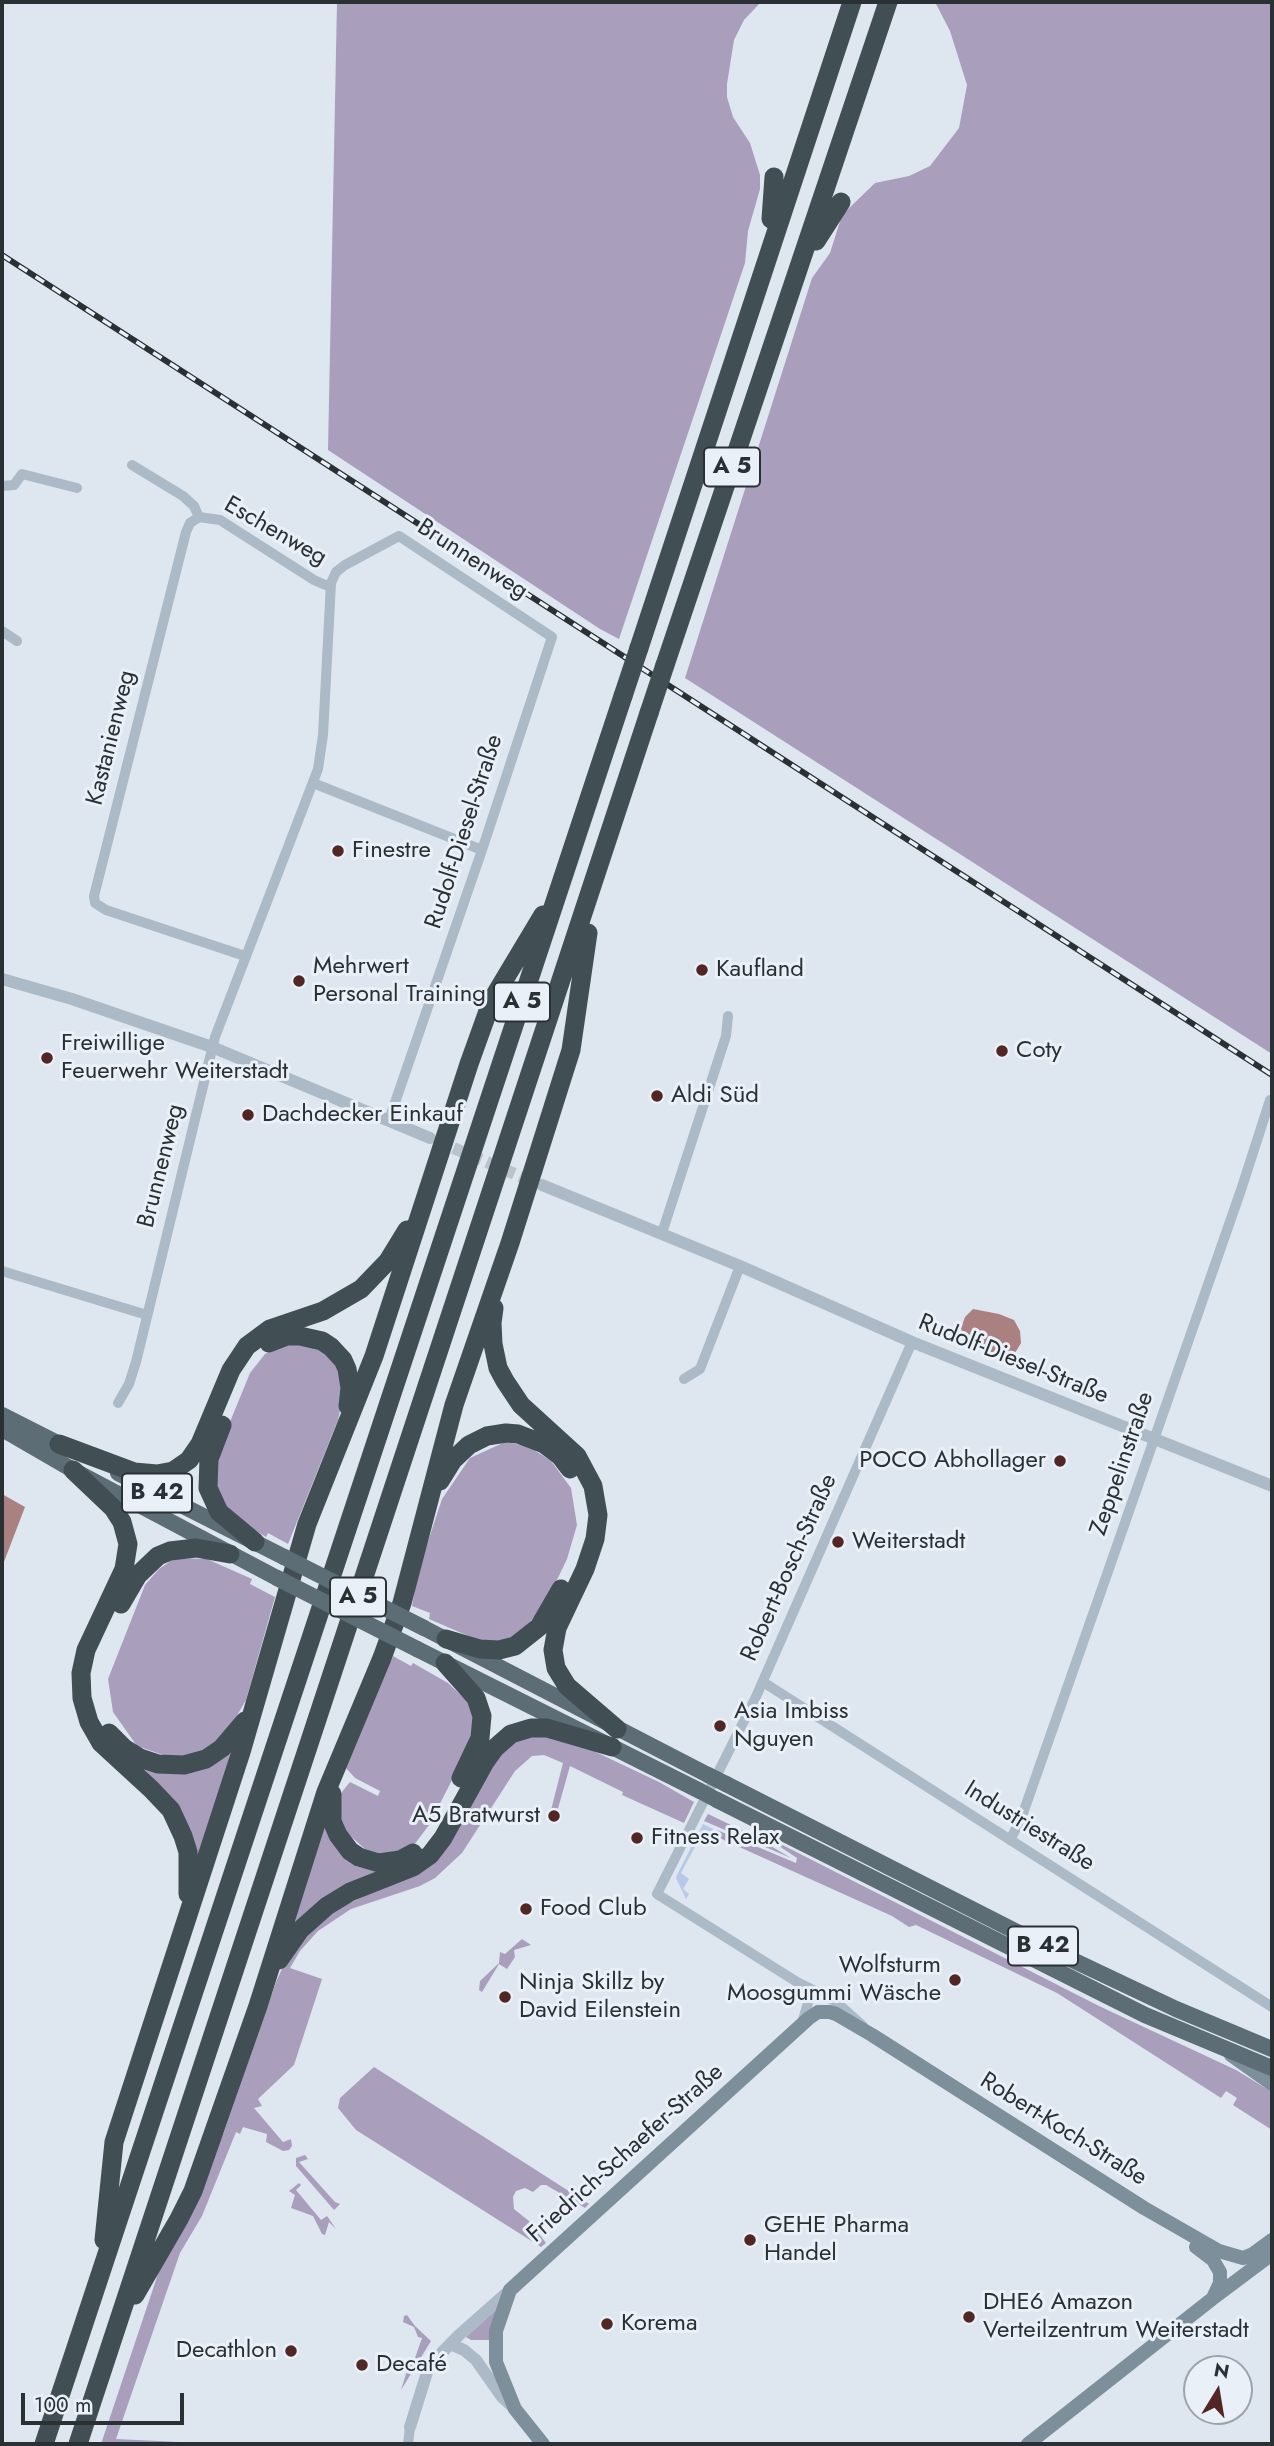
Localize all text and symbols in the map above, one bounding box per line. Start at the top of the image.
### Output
road number: A 5 [704,447,760,486]
street label: Eschenweg [219,491,331,573]
street label: Brunnenweg [411,514,533,606]
street label: Kastanienweg [81,668,143,808]
street label: Rudolf-Diesel-Straße [420,731,510,933]
place label: Finestre [352,837,431,865]
marker: Finestre [330,843,346,859]
place label: Mehrwert Personal Training [313,953,486,1009]
place label: Kaufland [716,956,804,984]
marker: Kaufland [694,962,710,978]
marker: Mehrwert Personal Training [291,973,307,989]
road number: A 5 [494,982,550,1021]
place label: Freiwillige Feuerwehr Weiterstadt [61,1030,288,1086]
place label: Coty [1016,1037,1062,1065]
marker: Coty [994,1043,1010,1059]
marker: Freiwillige Feuerwehr Weiterstadt [39,1050,55,1066]
place label: Aldi Süd [671,1082,759,1110]
marker: Aldi Süd [649,1088,665,1104]
street label: Brunnenweg [133,1101,191,1231]
place label: Dachdecker Einkauf [262,1101,463,1129]
marker: Dachdecker Einkauf [240,1107,256,1123]
street label: Rudolf-Diesel-Straße [914,1309,1112,1411]
street label: Zeppelinstraße [1085,1388,1161,1540]
place label: POCO Abhollager [859,1447,1046,1475]
marker: POCO Abhollager [1052,1453,1068,1469]
street label: Robert-Bosch-Straße [736,1470,844,1666]
road number: B 42 [122,1474,192,1512]
place label: Weiterstadt [852,1528,965,1556]
marker: Weiterstadt [830,1534,846,1550]
road number: A 5 [330,1578,386,1616]
place label: Asia Imbiss Nguyen [734,1698,848,1754]
marker: Asia Imbiss Nguyen [712,1718,728,1734]
street label: Industriestraße [959,1776,1099,1878]
place label: A5 Bratwurst [412,1802,540,1830]
marker: A5 Bratwurst [546,1808,562,1824]
place label: Fitness Relax [651,1824,779,1852]
marker: Fitness Relax [629,1830,645,1846]
place label: Food Club [540,1895,647,1923]
marker: Food Club [518,1901,534,1917]
road number: B 42 [1008,1926,1078,1966]
place label: Wolfsturm Moosgummi Wäsche [727,1952,941,2008]
place label: Ninja Skillz by David Eilenstein [519,1969,681,2025]
marker: Wolfsturm Moosgummi Wäsche [947,1972,963,1988]
marker: Ninja Skillz by David Eilenstein [497,1989,513,2005]
street label: Friedrich-Schaefer-Straße [522,2058,730,2250]
street label: Robert-Koch-Straße [974,2067,1152,2193]
place label: GEHE Pharma Handel [764,2212,909,2268]
marker: GEHE Pharma Handel [742,2232,758,2248]
place label: DHE6 Amazon Verteilzentrum Weiterstadt [983,2289,1249,2345]
marker: DHE6 Amazon Verteilzentrum Weiterstadt [961,2309,977,2325]
place label: Korema [621,2310,697,2338]
marker: Korema [599,2316,615,2332]
place label: Decathlon [176,2337,277,2365]
marker: Decathlon [283,2343,299,2359]
place label: Decafé [376,2351,447,2379]
north arrow [1183,2355,1253,2425]
text: N [1212,2356,1232,2386]
marker: Decafé [354,2357,370,2373]
scale bar [24,2380,187,2424]
text: 100 m [34,2390,91,2420]

